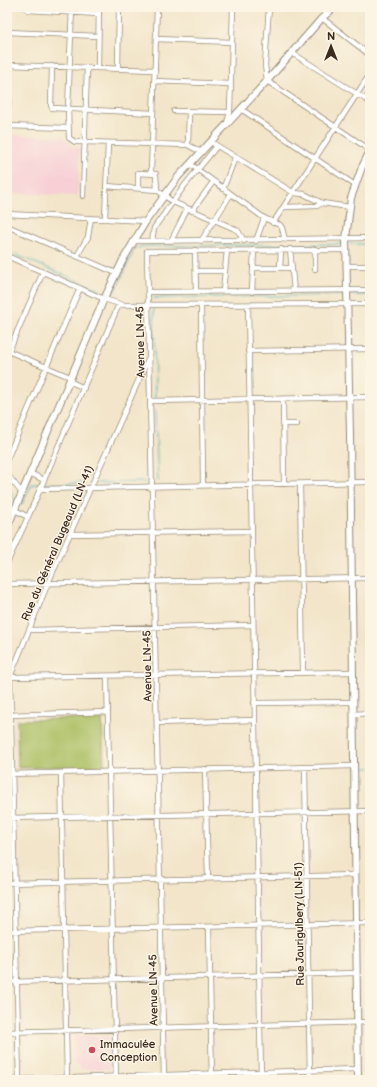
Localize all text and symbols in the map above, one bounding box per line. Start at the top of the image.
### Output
north arrow [311,26,351,66]
text: N [327,30,335,43]
street label: Avenue LN-45 [133,306,148,378]
street label: Rue du Général Bugeaud (LN-41) [19,463,96,623]
street label: Avenue LN-45 [140,630,155,702]
street label: Rue Jaurigulbery (LN-51) [292,862,307,986]
street label: Avenue LN-45 [146,954,161,1026]
place label: Immaculée Conception [100,1038,157,1064]
marker: Immaculée Conception [87,1045,97,1055]

